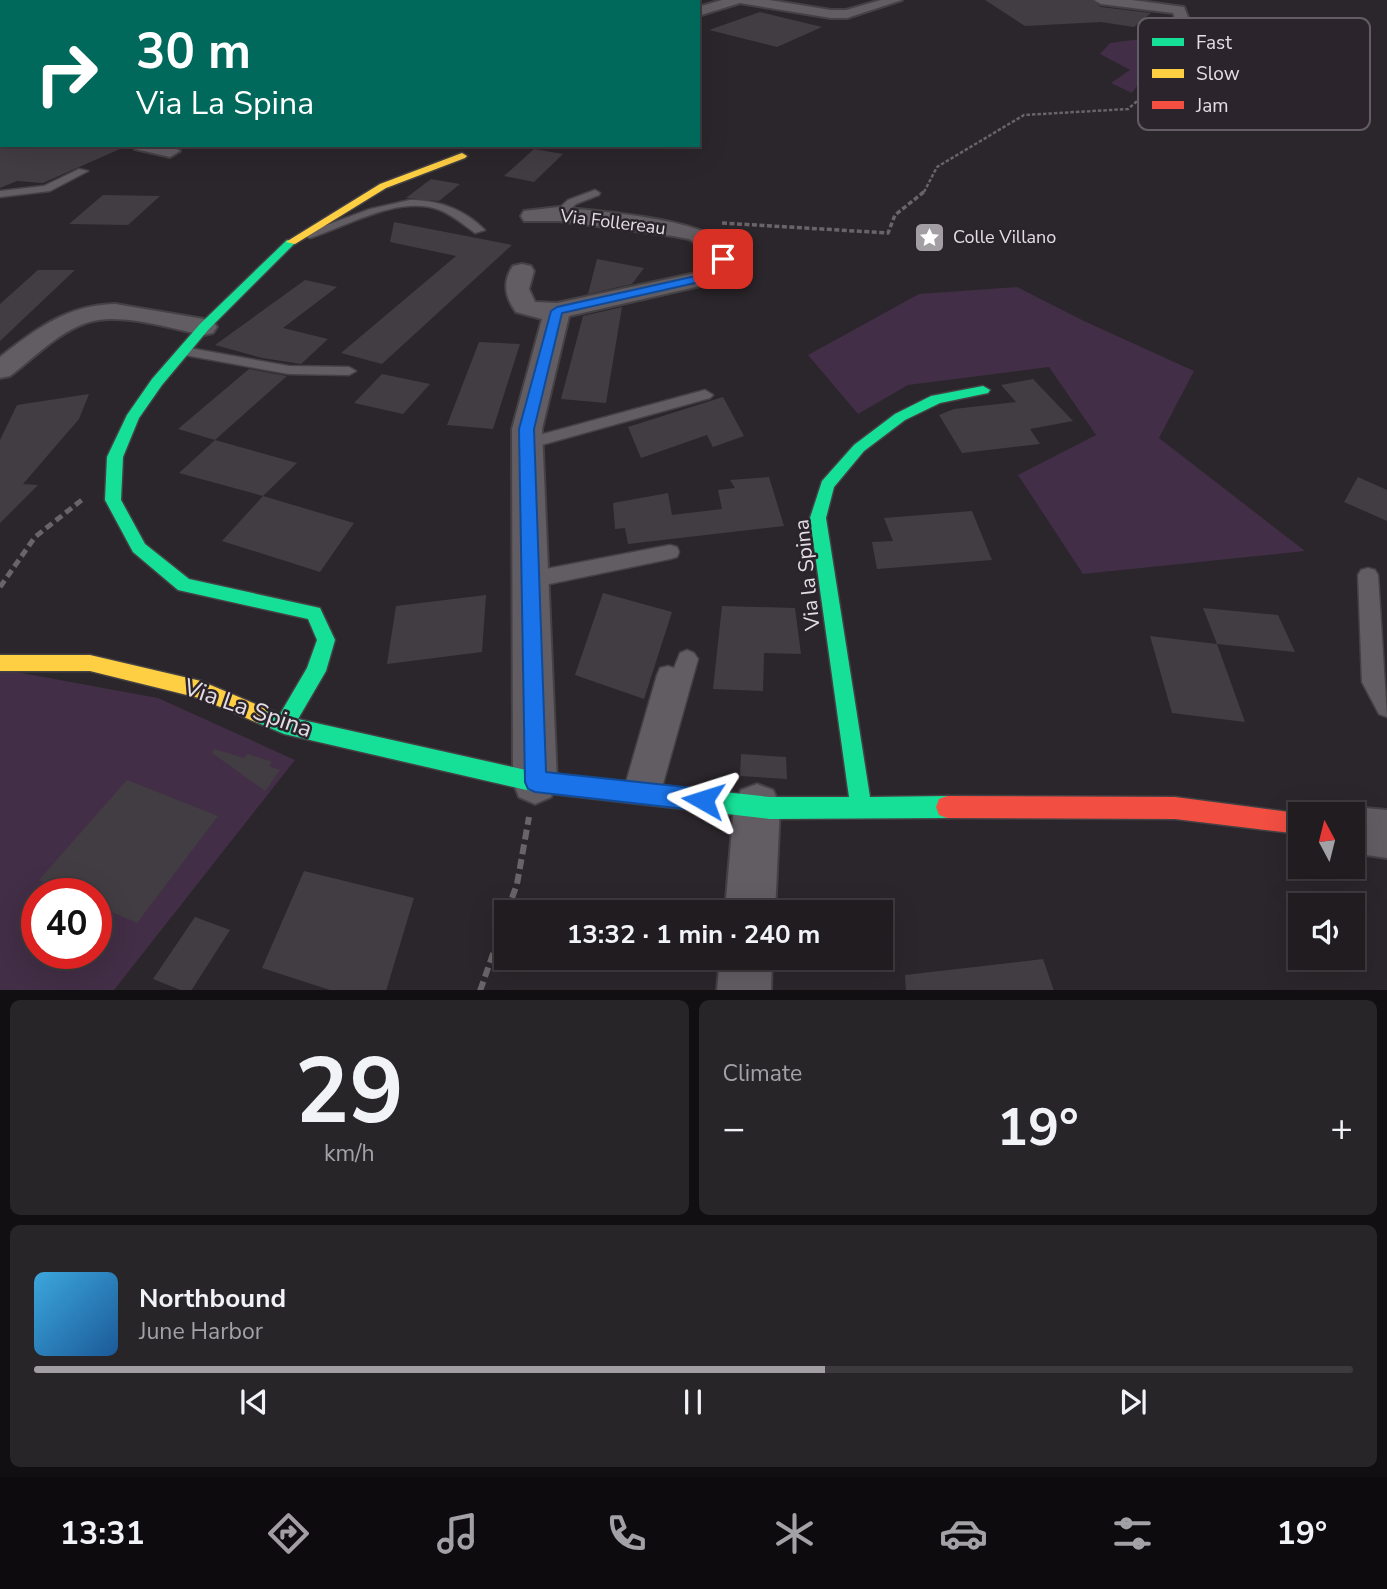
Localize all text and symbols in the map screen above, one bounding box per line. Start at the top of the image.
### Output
text: 30 m [136,18,251,85]
legend [1138,18,1370,130]
icon: right [21,28,112,119]
text: Fast [1196,30,1232,56]
text: Slow [1196,61,1240,87]
text: Via La Spina [136,82,314,125]
text: Jam [1195,93,1229,119]
street label: Via Follereau [558,204,667,240]
place icon: Colle Villano [913,220,947,254]
place label: Colle Villano [953,225,1056,249]
pin [693,229,753,289]
icon: arrive [704,240,742,278]
street label: Via la Spina [787,518,827,633]
street label: Via La Spina [179,671,316,745]
position arrow [666,763,740,837]
north arrow [1288,802,1365,878]
map controls [1288,802,1365,970]
speed limit sign: 40 [21,878,112,969]
button: sound [1288,893,1365,970]
text: 13:32 · 1 min · 240 m [567,917,820,952]
text: 29 [295,1030,404,1154]
text: Climate [723,1058,802,1089]
text: 19° [997,1092,1079,1163]
text: − [723,1103,745,1154]
text: + [1330,1103,1353,1154]
text: km/h [324,1138,375,1169]
text: Northbound [139,1281,286,1316]
text: June Harbor [139,1316,263,1347]
icon: previous [235,1383,273,1421]
icon: pause [674,1383,712,1421]
icon: next [1114,1383,1152,1421]
icon: directions [264,1509,313,1558]
icon: music [433,1509,482,1558]
icon: phone [602,1509,651,1558]
icon: climate [770,1509,819,1558]
icon: car [939,1509,988,1558]
icon: filters [1108,1509,1157,1558]
text: 13:31 [60,1512,145,1555]
text: 19° [1277,1512,1327,1555]

